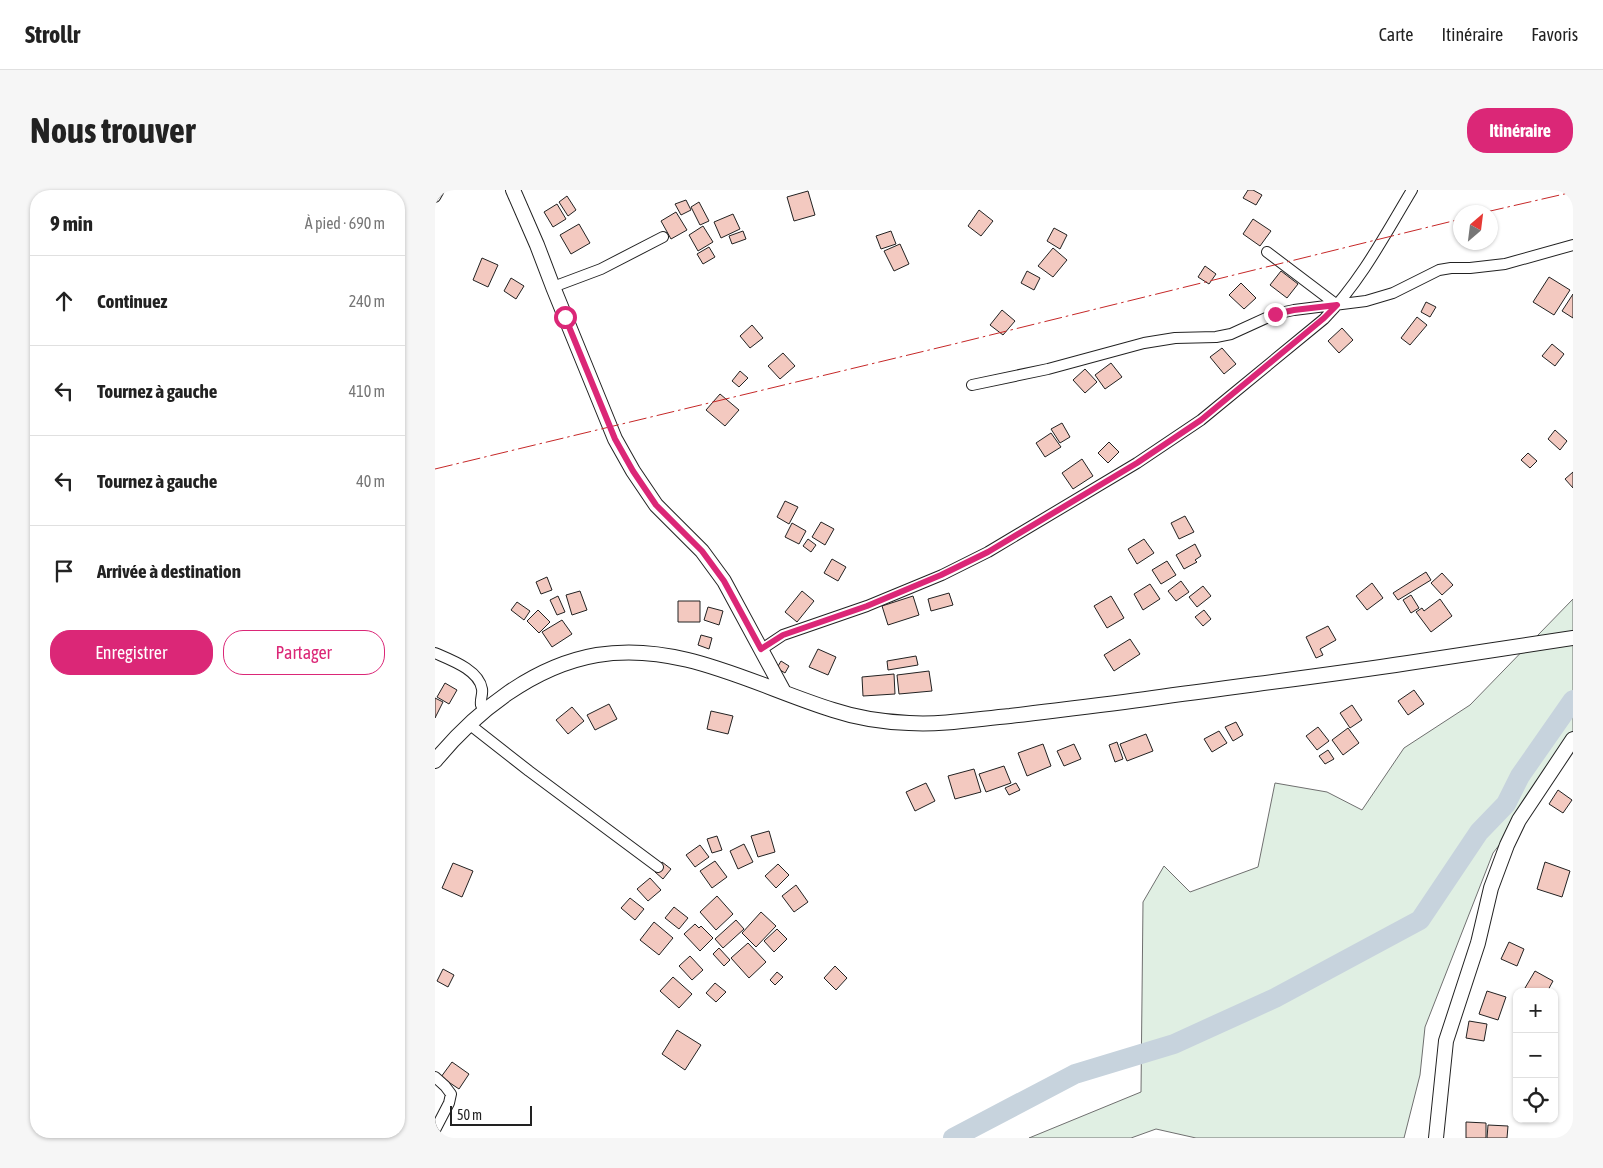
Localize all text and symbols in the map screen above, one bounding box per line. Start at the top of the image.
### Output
text: Strollr [25,21,80,48]
text: Carte [1379,24,1413,45]
text: Itinéraire [1441,24,1503,45]
text: Favoris [1531,24,1578,45]
button: Itinéraire [1467,108,1573,153]
text: Nous trouver [30,110,195,150]
north arrow [1453,205,1498,250]
text: 9 min [50,211,93,235]
text: À pied · 690 m [305,214,385,232]
icon: ahead [50,287,78,315]
text: Continuez [97,290,167,312]
text: 240 m [349,292,385,310]
route end [1264,303,1287,326]
route start [554,306,577,329]
icon: left [50,377,78,405]
text: Tournez à gauche [97,380,217,402]
text: 410 m [349,382,385,400]
icon: left [50,467,78,495]
text: Tournez à gauche [97,470,217,492]
text: 40 m [356,472,385,490]
icon: arrive [50,557,78,585]
text: Arrivée à destination [97,560,241,582]
button: Enregistrer [50,630,213,675]
button: Partager [223,630,385,675]
map controls [1513,988,1558,1123]
button: + [1513,988,1558,1033]
button: − [1513,1033,1558,1078]
button: locate [1513,1078,1558,1123]
scale bar [450,1103,533,1126]
text: 50 m [457,1107,482,1123]

